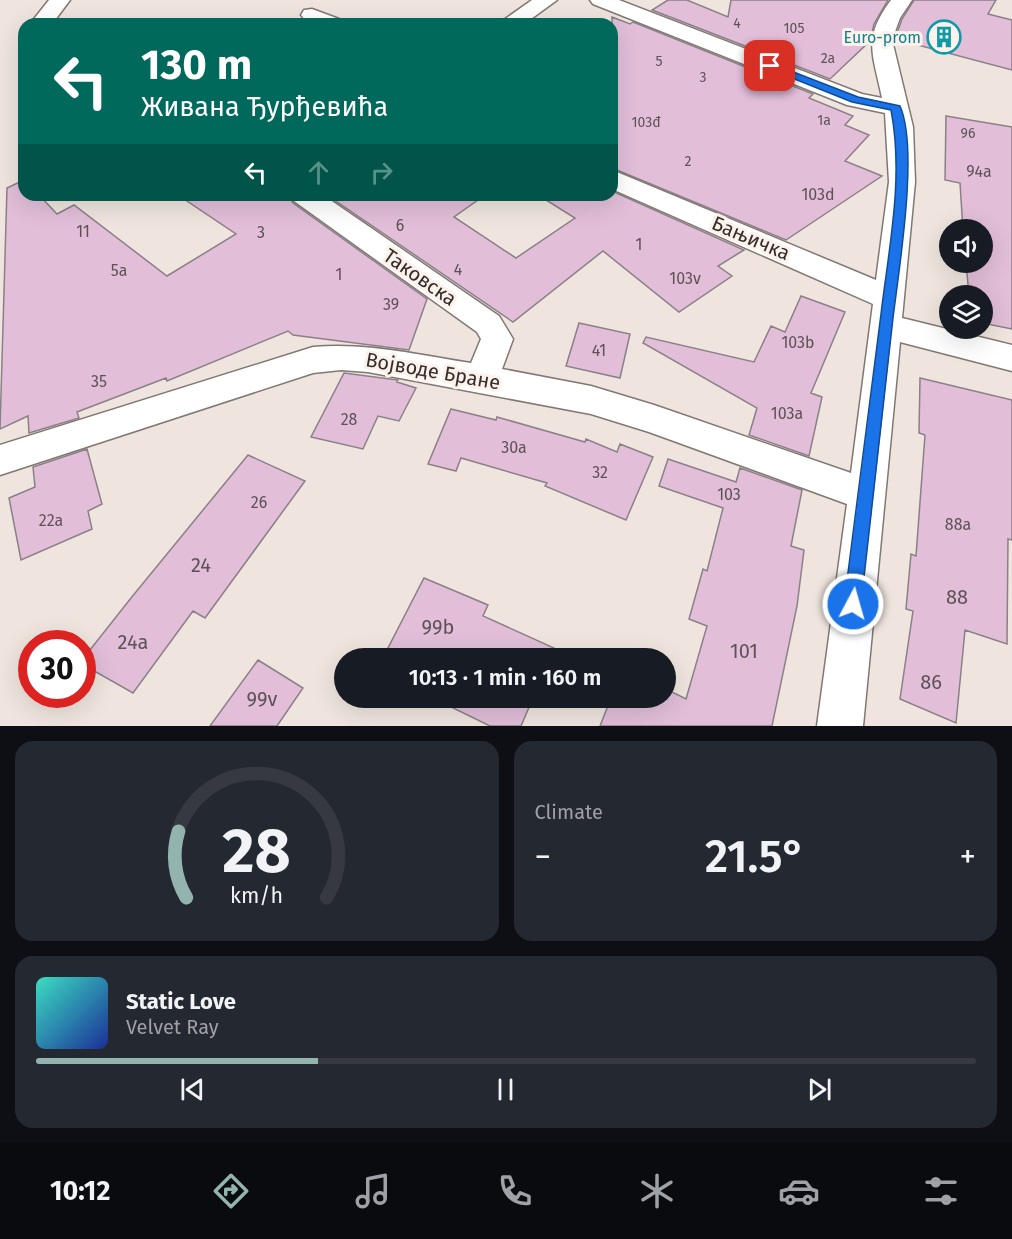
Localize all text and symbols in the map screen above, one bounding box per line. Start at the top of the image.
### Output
house number: 4 [733,15,741,32]
building icon: Euro-prom [926,19,962,55]
house number: 105 [784,20,804,37]
place label: Euro-prom [844,28,921,47]
text: 130 m [141,40,252,90]
pin [744,40,795,91]
icon: left [42,42,120,120]
icon: arrive [753,49,786,82]
house number: 2a [821,50,835,67]
house number: 5 [655,53,663,70]
house number: 3 [700,69,707,86]
text: Живана Ђурђевића [141,91,388,123]
house number: 1a [817,112,831,129]
house number: 103đ [631,114,661,131]
house number: 96 [961,125,975,142]
house number: 2 [685,153,692,170]
icon: left [239,156,272,189]
icon: ahead [302,156,335,189]
icon: right [365,156,398,189]
house number: 94a [966,162,992,181]
house number: 103d [801,185,835,204]
street label: Бањичка [708,211,794,265]
house number: 6 [396,216,404,235]
map controls [939,219,993,339]
button: sound [939,219,993,273]
house number: 11 [76,222,90,241]
house number: 3 [257,223,265,242]
house number: 1 [636,235,642,254]
street label: Таковска [379,243,461,311]
house number: 4 [454,260,463,279]
house number: 5a [111,261,127,280]
house number: 1 [336,265,342,284]
house number: 103v [669,269,701,288]
button: layers [939,285,993,339]
house number: 39 [383,295,399,314]
house number: 103b [781,333,815,352]
house number: 41 [592,341,606,360]
street label: Војводе Бране [364,347,502,395]
house number: 35 [91,372,107,391]
house number: 103a [771,404,803,423]
house number: 28 [341,410,358,429]
house number: 30a [501,438,527,457]
house number: 32 [592,463,608,482]
house number: 103 [717,485,741,504]
house number: 26 [251,493,267,512]
house number: 22a [39,511,63,530]
house number: 88a [945,515,971,534]
house number: 24 [191,553,211,577]
position arrow [821,572,885,636]
house number: 88 [946,585,968,609]
house number: 99b [422,615,454,639]
speed limit sign: 30 [18,630,96,708]
house number: 24a [118,630,148,654]
house number: 101 [730,639,758,663]
text: 10:13 · 1 min · 160 m [409,664,601,691]
house number: 86 [920,670,942,694]
house number: 99v [247,687,278,711]
text: Climate [535,800,603,824]
text: 28 [222,814,291,889]
text: 21.5° [705,830,806,884]
text: − [535,837,551,877]
text: + [960,837,976,877]
text: km/h [230,883,283,909]
text: Static Love [126,988,236,1015]
text: Velvet Ray [126,1015,219,1039]
icon: previous [176,1073,209,1106]
icon: pause [489,1073,522,1106]
icon: next [803,1073,836,1106]
icon: directions [210,1170,252,1212]
icon: music [352,1170,394,1212]
icon: phone [494,1170,536,1212]
icon: climate [636,1170,678,1212]
icon: car [778,1170,820,1212]
icon: filters [920,1170,962,1212]
text: 10:12 [50,1175,110,1207]

